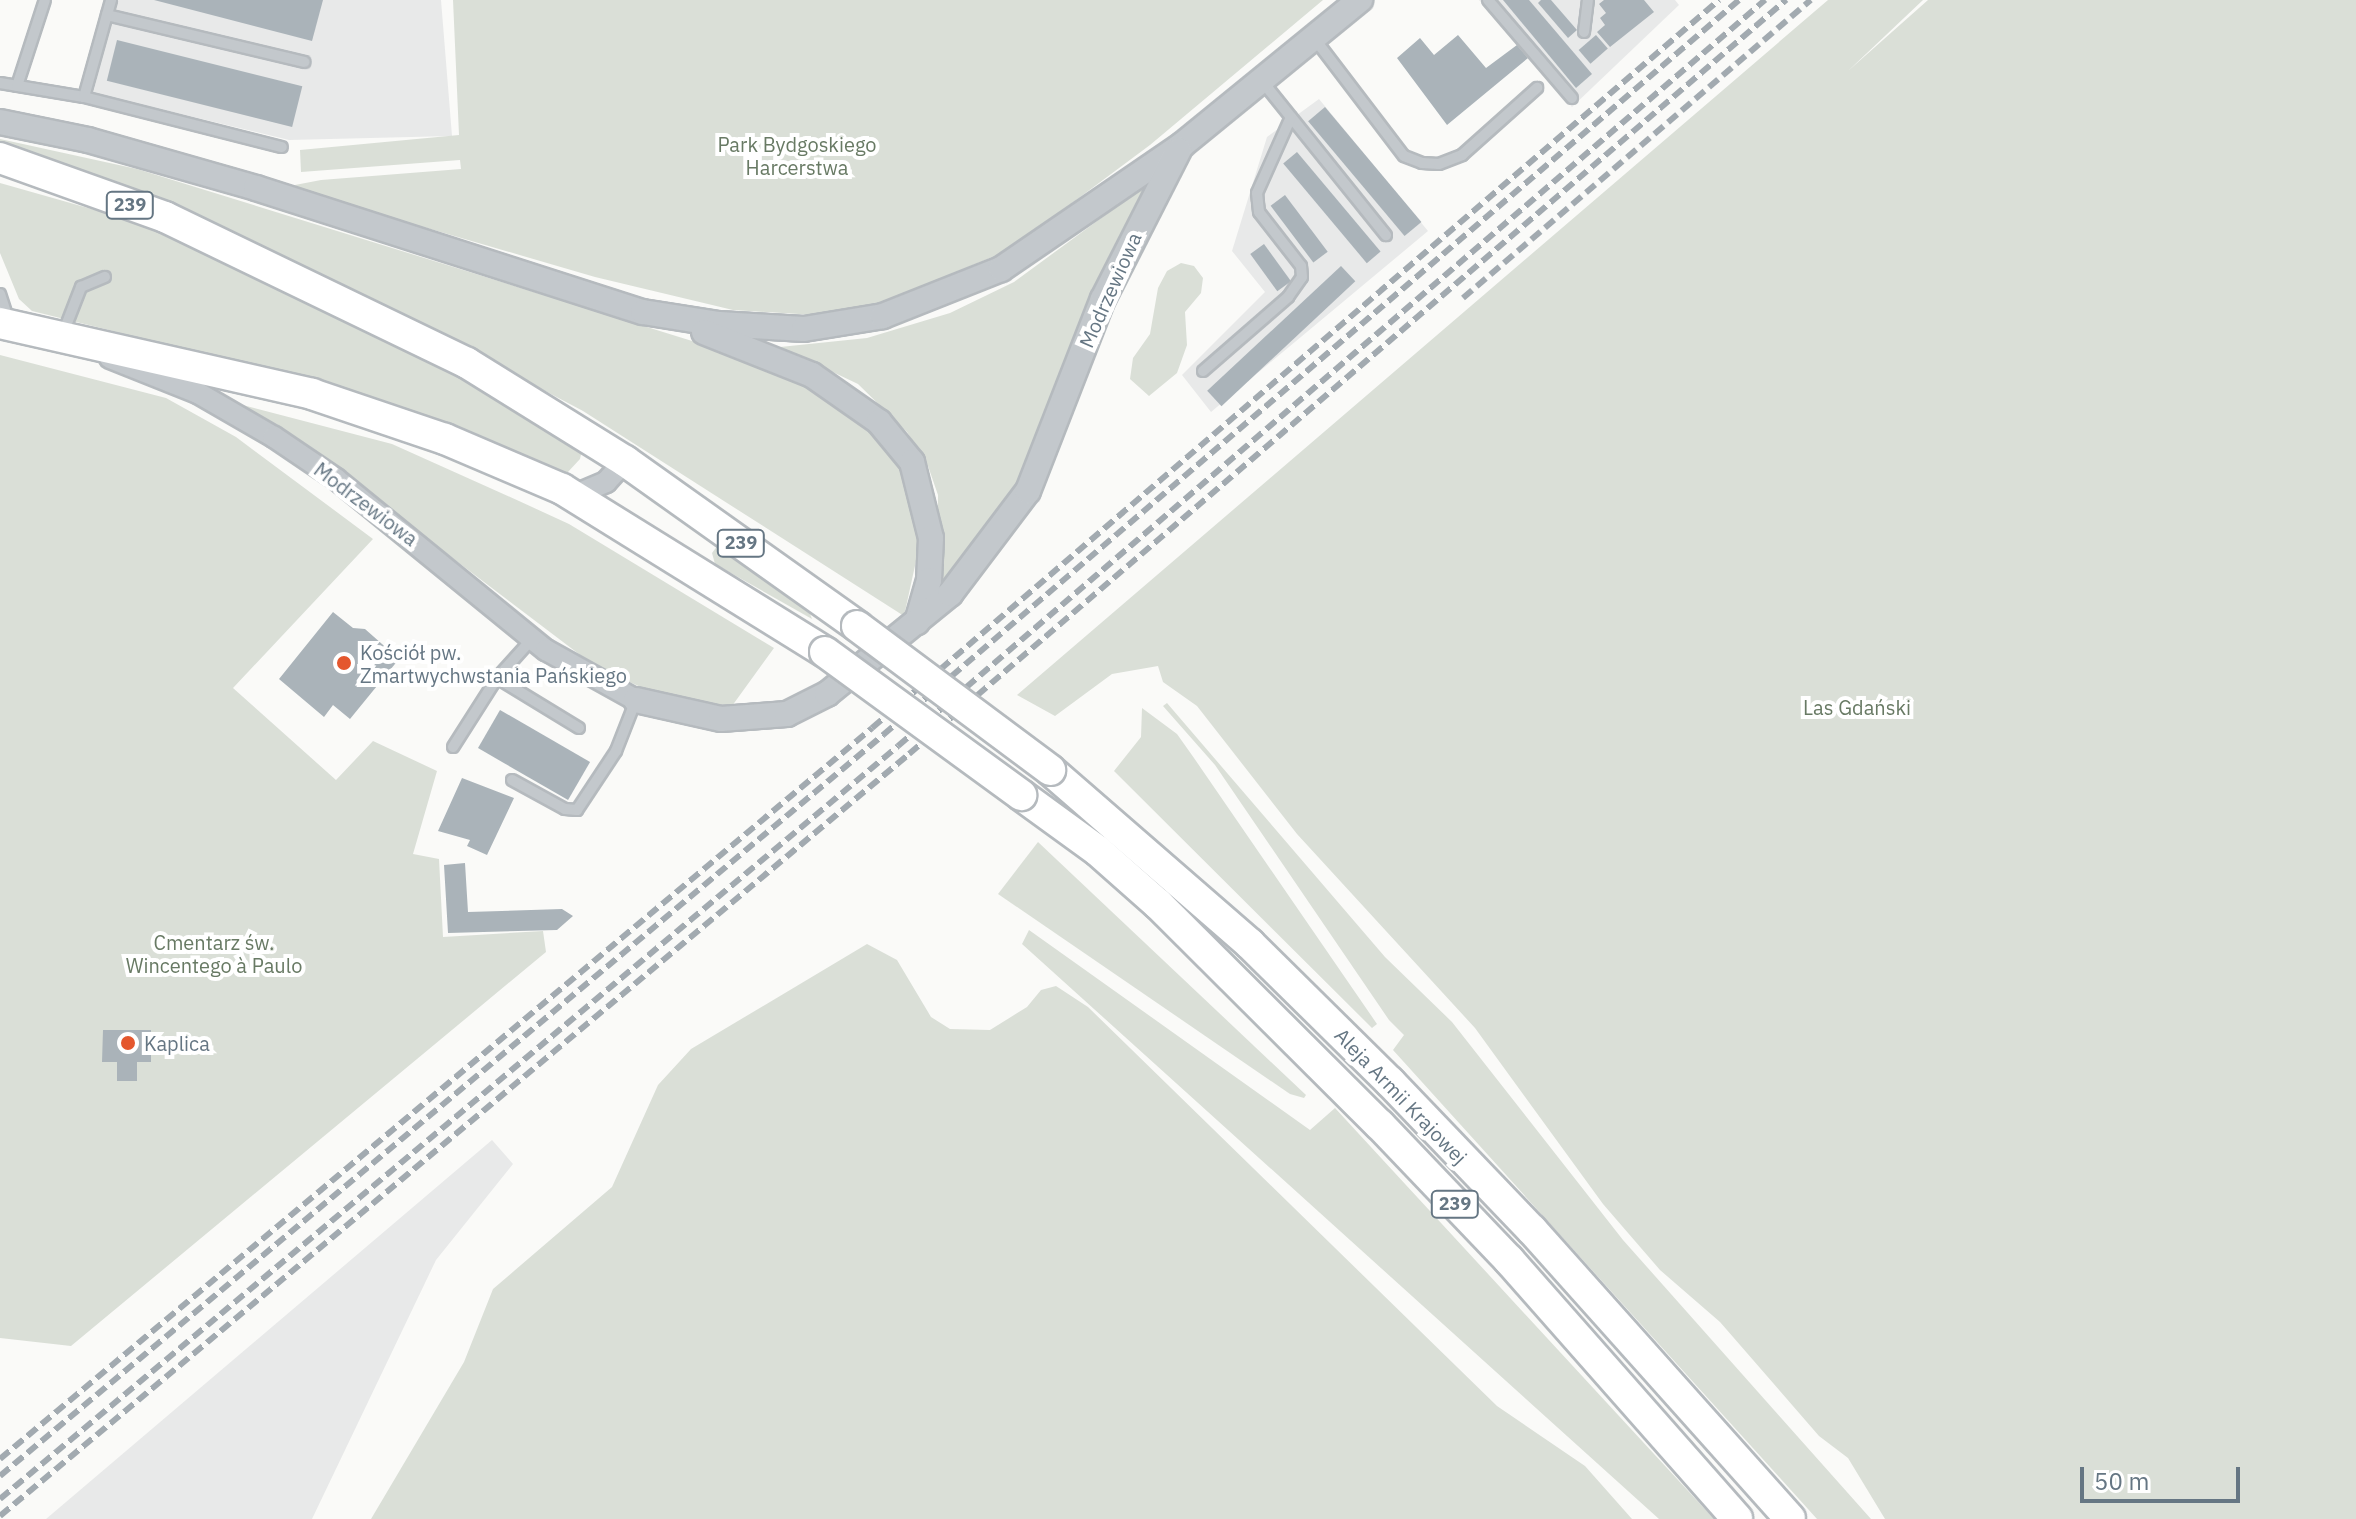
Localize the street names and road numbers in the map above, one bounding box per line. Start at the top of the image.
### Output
road number: 239 [104,191,156,219]
street label: Modrzewiowa [1074,229,1146,351]
street label: Modrzewiowa [309,457,423,551]
road number: 239 [715,529,767,557]
street label: Aleja Armii Krajowej [1330,1023,1472,1169]
road number: 239 [1429,1190,1481,1218]

